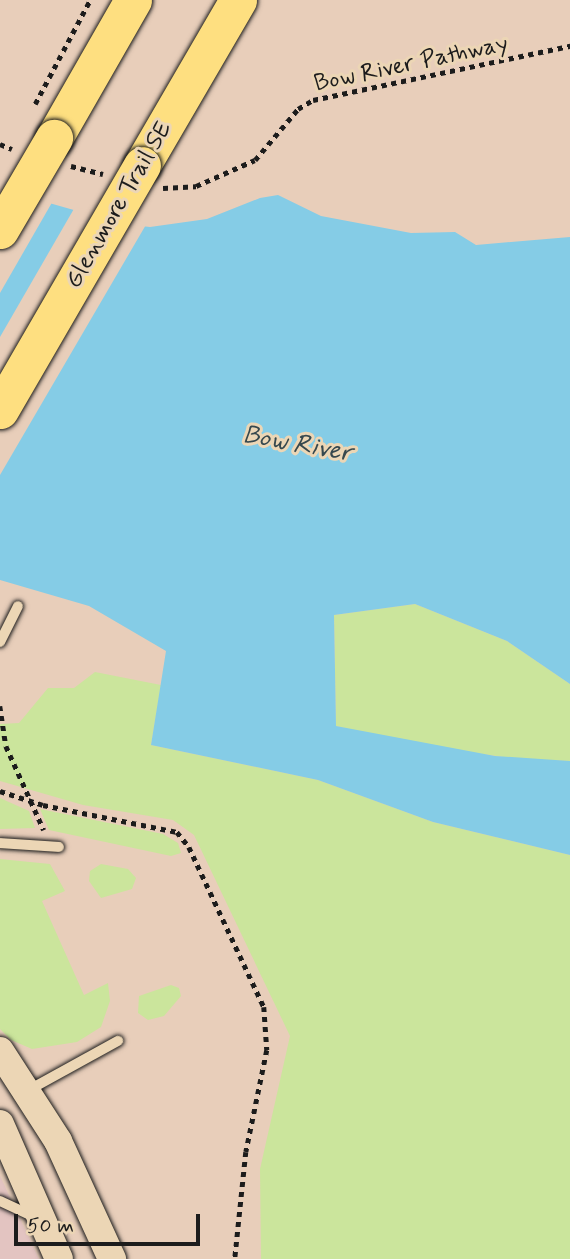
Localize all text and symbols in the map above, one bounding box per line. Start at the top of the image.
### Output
street label: Bow River Pathway [313,30,509,98]
street label: Glenmore Trail SE [60,118,178,292]
water label: Bow River [241,420,353,470]
scale bar [18,1200,203,1244]
text: 50 m [27,1212,74,1240]

